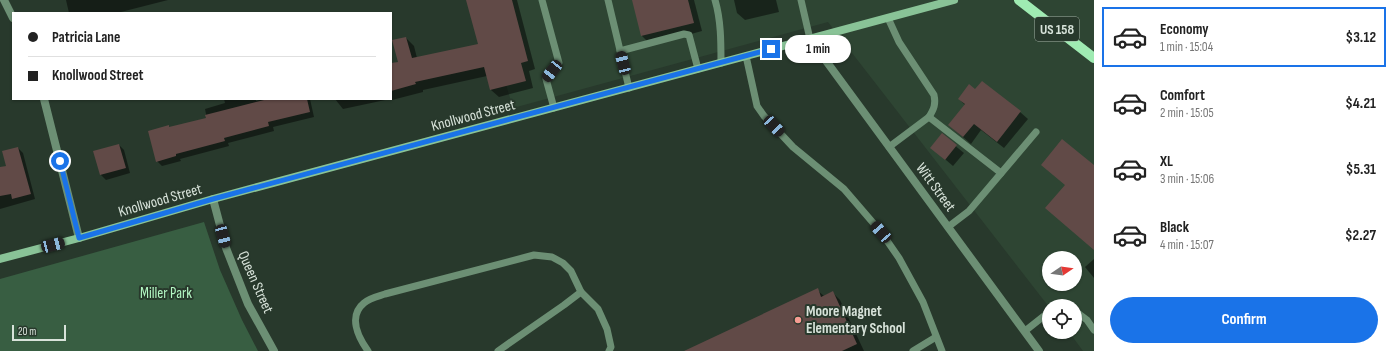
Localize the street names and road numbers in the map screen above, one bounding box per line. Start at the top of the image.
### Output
road number: US 158 [1035,17,1079,41]
street label: Knollwood Street [429,95,518,136]
street label: Witt Street [912,159,960,216]
street label: Knollwood Street [116,179,205,221]
street label: Queen Street [233,248,278,317]

